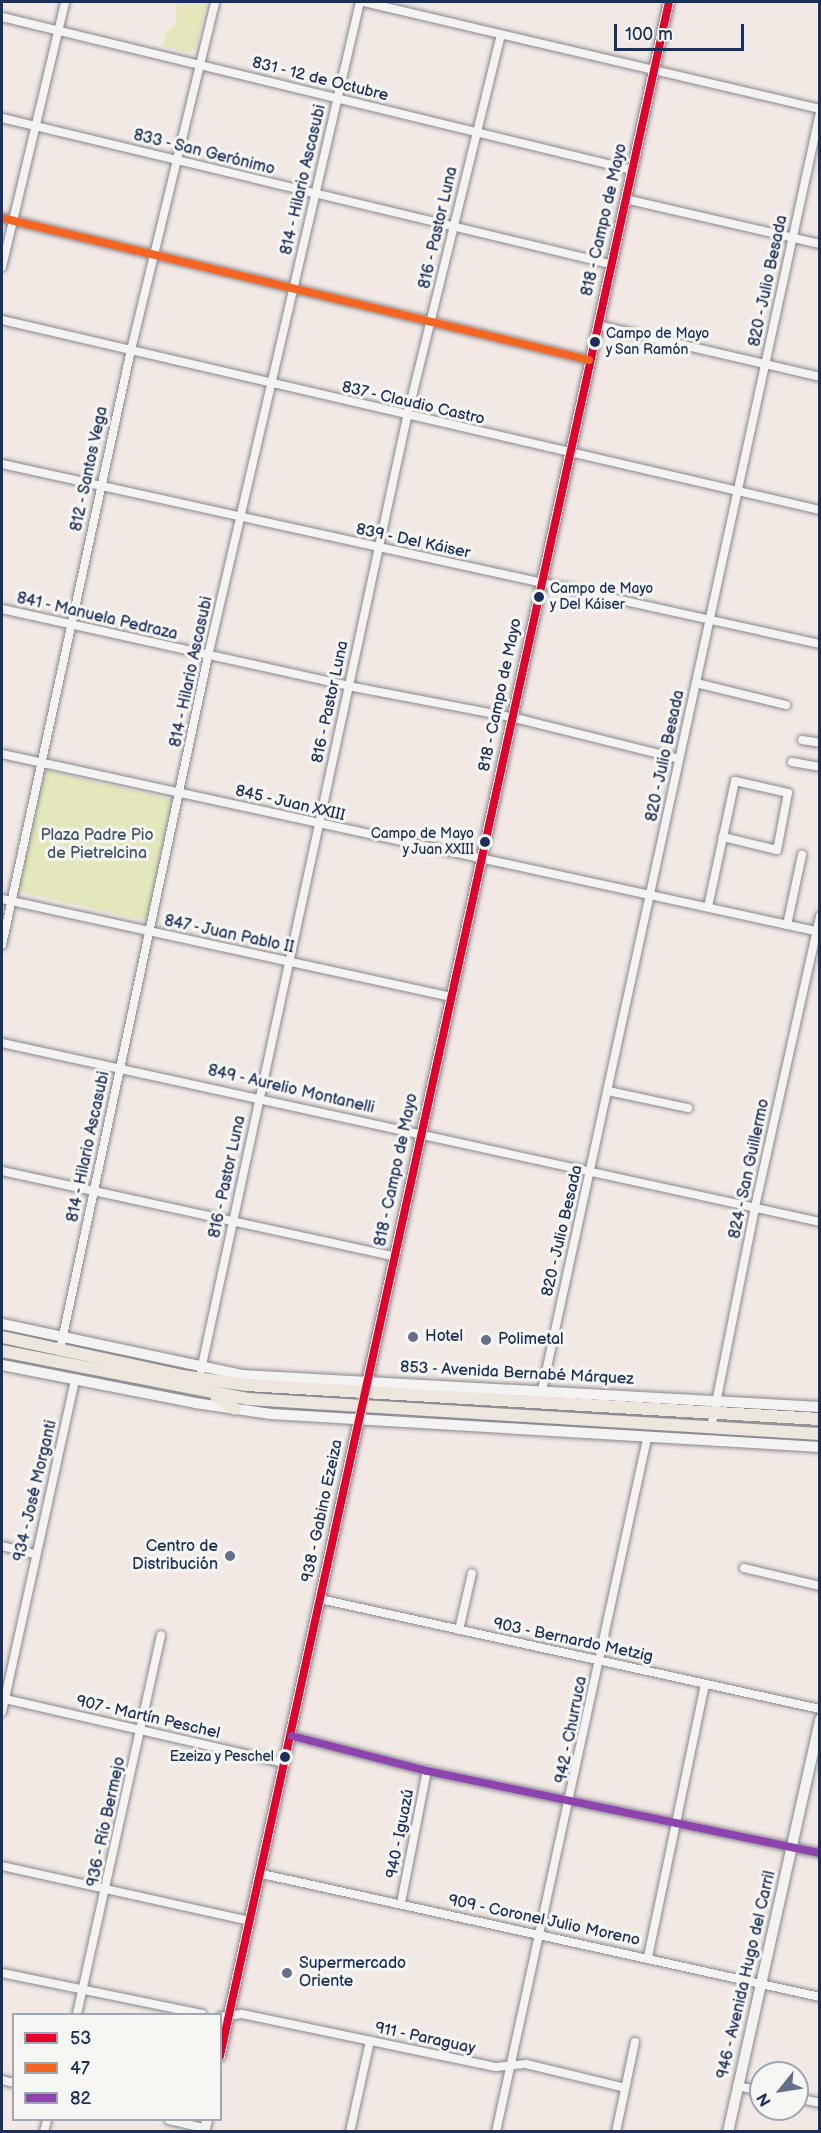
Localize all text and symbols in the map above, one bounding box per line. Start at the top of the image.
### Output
scale bar [617,12,748,50]
text: 100 m [625,24,673,45]
street label: 831 - 12 de Octubre [249,54,391,106]
street label: 814 - Hilario Ascasubi [277,102,331,258]
street label: 833 - San Gerónimo [130,126,278,180]
street label: 818 - Campo de Mayo [578,141,632,299]
street label: 816 - Pastor Luna [415,164,463,292]
street label: 820 - Julio Besada [745,212,793,350]
place label: Campo de Mayo y San Ramón [606,326,709,358]
marker: Campo de Mayo y San Ramón [589,336,601,348]
street label: 837 - Claudio Castro [339,378,487,430]
street label: 812 - Santos Vega [67,404,113,534]
street label: 839 - Del Káiser [353,520,473,564]
place label: Campo de Mayo y Del Káiser [550,581,653,614]
street label: 841 - Manuela Pedraza [14,589,180,645]
marker: Campo de Mayo y Del Káiser [533,591,545,603]
street label: 814 - Hilario Ascasubi [167,594,217,750]
street label: 818 - Campo de Mayo [475,616,527,774]
street label: 816 - Pastor Luna [309,638,353,766]
street label: 820 - Julio Besada [642,687,690,825]
street label: 845 - Juan XXIII [232,782,348,826]
park label: Plaza Padre Pio de Pietrelcina [40,826,154,864]
place label: Campo de Mayo y Juan XXIII [371,826,474,858]
marker: Campo de Mayo y Juan XXIII [479,836,491,848]
street label: 847 - Juan Pablo II [161,912,297,958]
street label: 849 - Aurelio Montanelli [205,1061,377,1119]
street label: 814 - Hilario Ascasubi [64,1069,114,1225]
street label: 818 - Campo de Mayo [371,1091,423,1249]
street label: 824 - San Guillermo [726,1097,774,1241]
street label: 816 - Pastor Luna [206,1113,250,1241]
street label: 820 - Julio Besada [538,1162,588,1300]
place label: Hotel [425,1327,463,1347]
marker: Hotel [406,1330,420,1344]
place label: Polimetal [498,1330,564,1350]
marker: Polimetal [479,1333,493,1347]
street label: 853 - Avenida Bernabé Márquez [399,1358,635,1390]
street label: 934 - José Morganti [10,1417,62,1565]
street label: 938 - Gabino Ezeiza [298,1437,348,1585]
place label: Centro de Distribución [132,1537,218,1575]
marker: Centro de Distribución [223,1549,237,1563]
street label: 903 - Bernardo Metzig [491,1615,655,1667]
street label: 942 - Churruca [552,1674,592,1786]
street label: 907 - Martín Peschel [73,1692,223,1744]
place label: Ezeiza y Peschel [168,1749,274,1765]
marker: Ezeiza y Peschel [279,1751,291,1763]
street label: 936 - Río Bermejo [84,1755,130,1889]
street label: 940 - Iguazú [383,1787,419,1881]
street label: 946 - Avenida Hugo del Carril [714,1869,780,2081]
street label: 909 - Coronel Julio Moreno [445,1891,643,1951]
place label: Supermercado Oriente [299,1954,406,1992]
marker: Supermercado Oriente [280,1966,294,1980]
legend [12,2013,222,2121]
street label: 911 - Paraguay [372,2019,478,2059]
text: 53 [70,2028,91,2049]
text: 47 [70,2058,90,2079]
north arrow [749,2061,809,2121]
text: 82 [70,2088,91,2109]
text: N [753,2089,776,2109]

